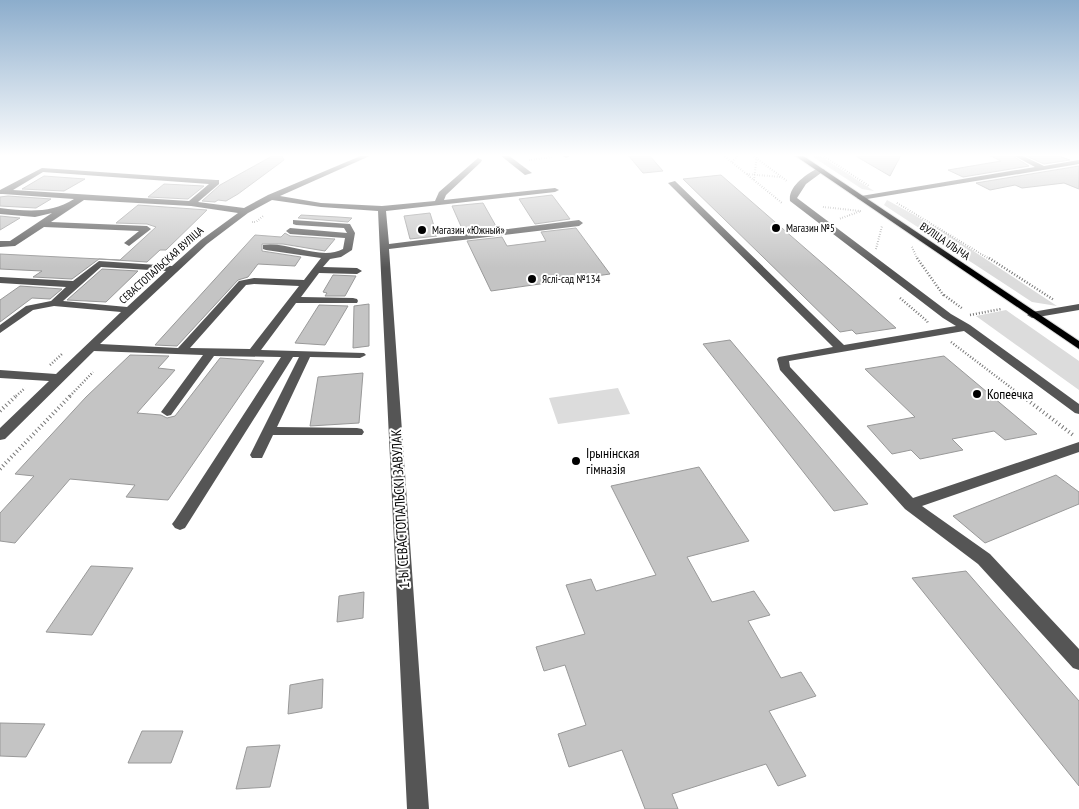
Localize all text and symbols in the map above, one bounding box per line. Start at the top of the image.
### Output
street label: ВУЛІЦА ІЛЬІЧА [917,219,973,263]
place label: Магазин №5 [786,221,835,235]
marker: Магазин №5 [770,222,782,234]
street label: СЕВАСТОПАЛЬСКАЯ ВУЛІЦА [116,223,207,307]
place label: Магазин «Южный» [432,223,505,237]
marker: Магазин «Южный» [416,224,428,236]
place label: Яслі-сад №134 [542,272,600,286]
marker: Яслі-сад №134 [526,273,538,285]
place label: Копеечка [987,385,1033,403]
marker: Копеечка [971,388,983,400]
street label: 1-Ы СЕВАСТОПАЛЬСКІ ЗАВУЛАК [387,429,413,589]
place label: Ірынінская гімназія [586,444,640,478]
marker: Ірынінская гімназія [570,455,582,467]

